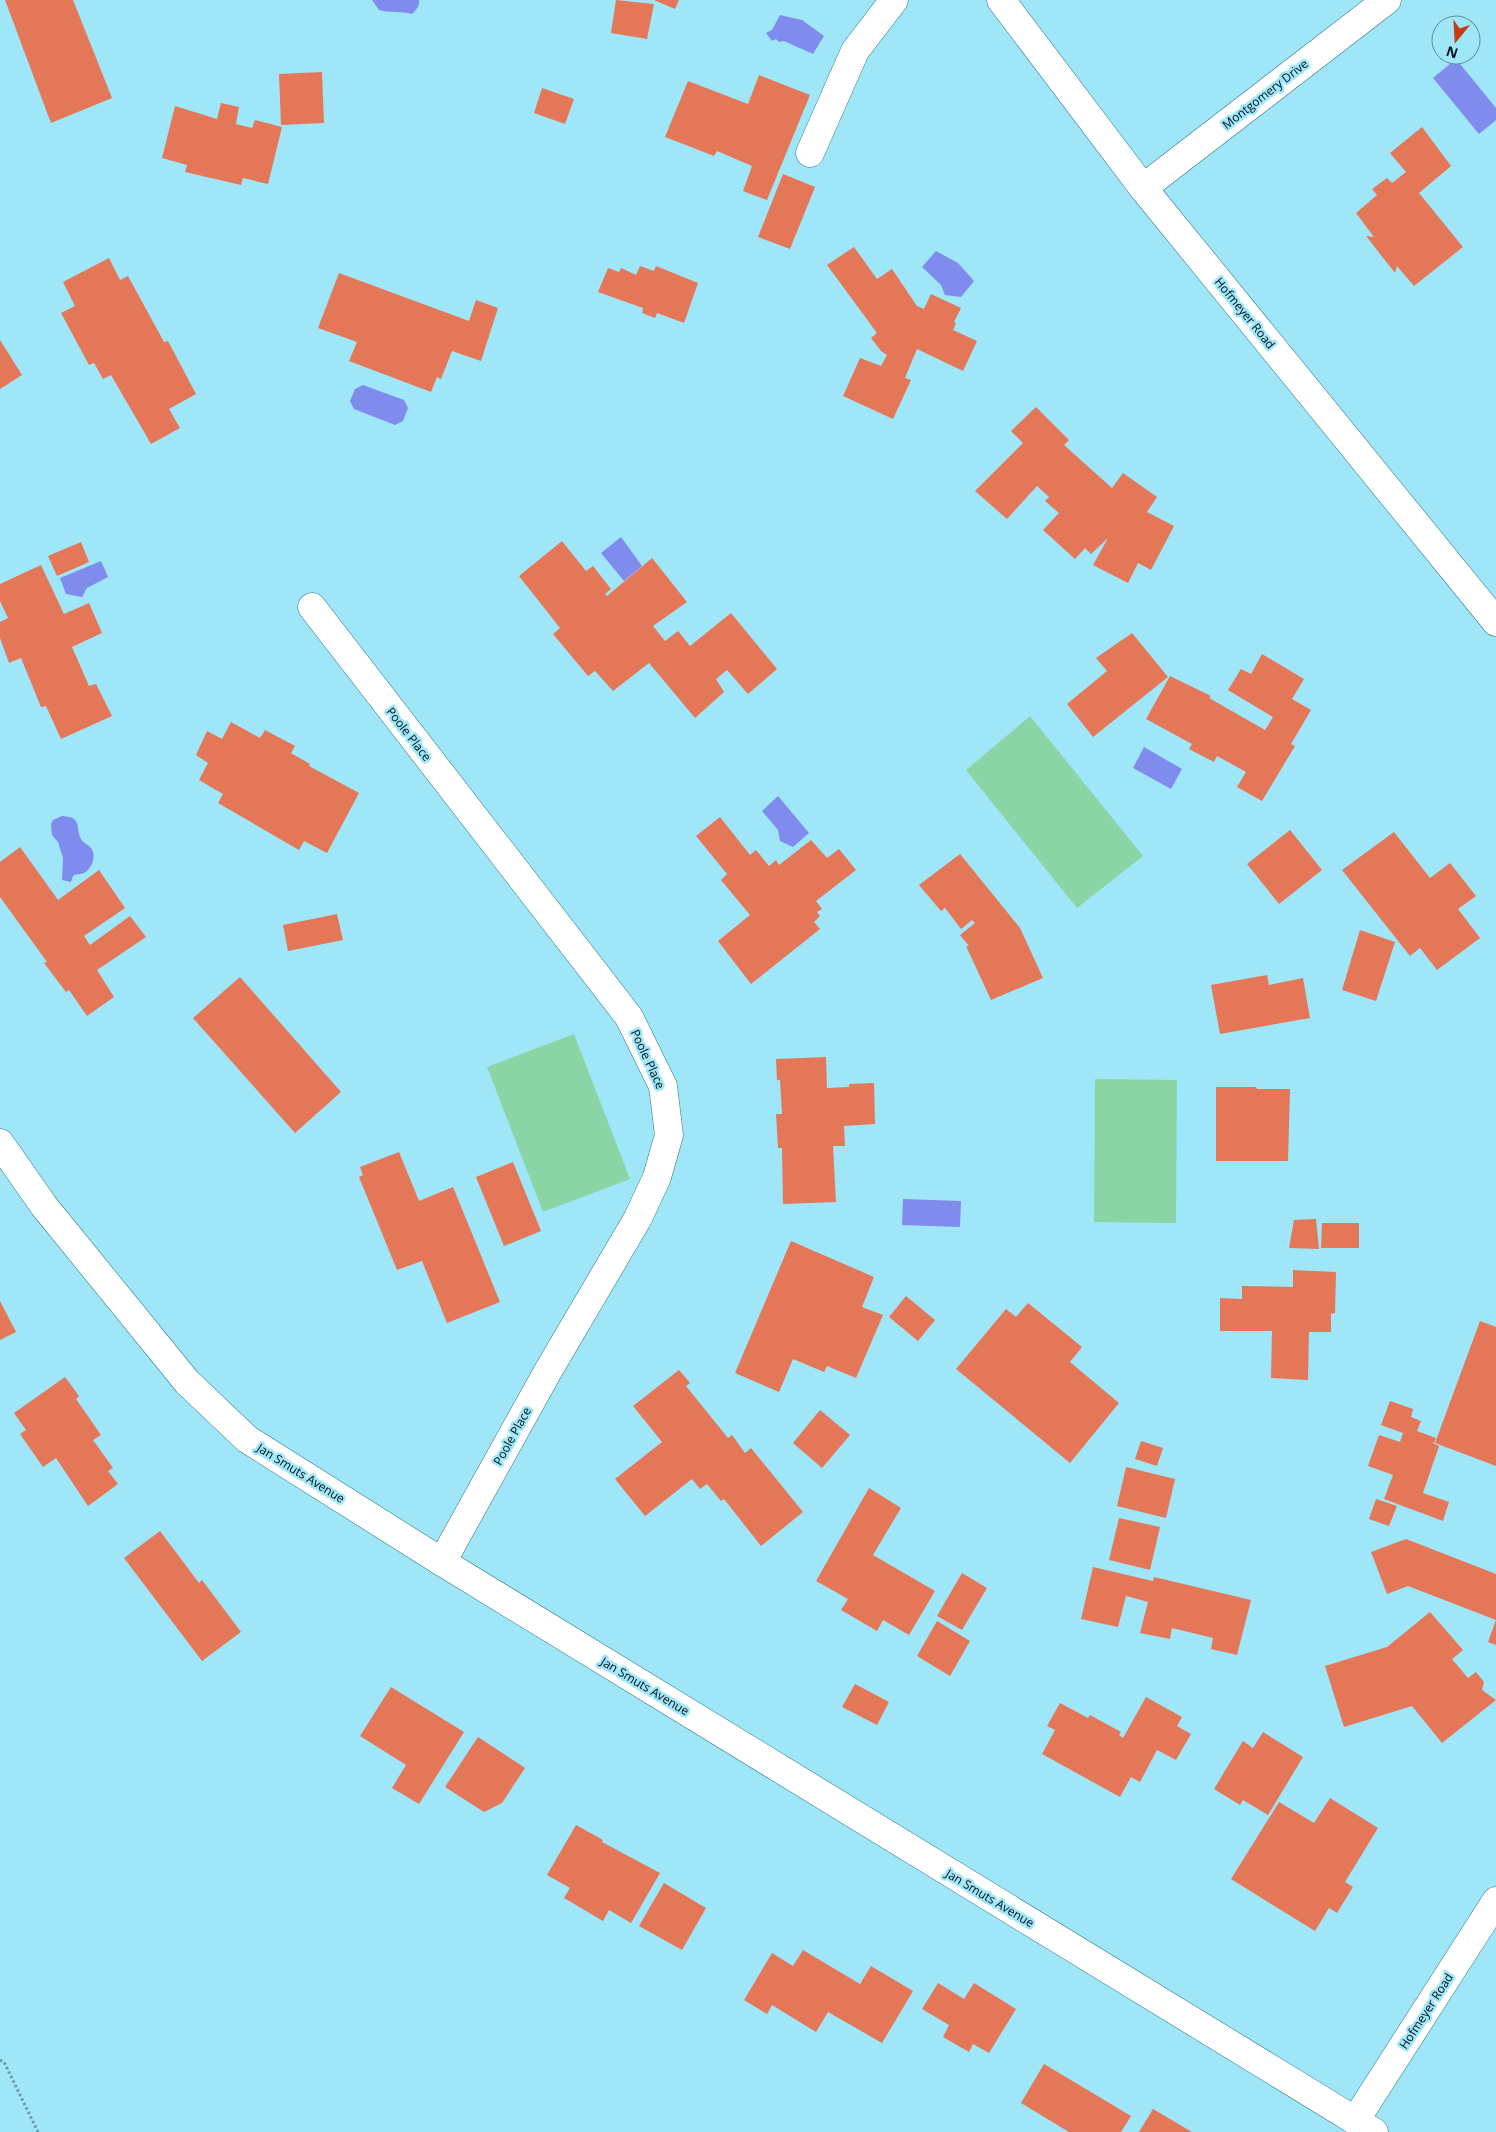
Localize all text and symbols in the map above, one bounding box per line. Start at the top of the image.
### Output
north arrow [1431,15,1481,65]
text: N [1443,42,1460,64]
street label: Montgomery Drive [1219,55,1312,133]
street label: Hofmeyer Road [1211,274,1279,352]
street label: Poole Place [383,704,436,765]
street label: Poole Place [627,1026,669,1092]
street label: Poole Place [489,1404,535,1468]
street label: Jan Smuts Avenue [253,1439,348,1507]
street label: Jan Smuts Avenue [597,1652,693,1719]
street label: Jan Smuts Avenue [942,1864,1038,1931]
street label: Hofmeyer Road [1395,1970,1457,2052]

